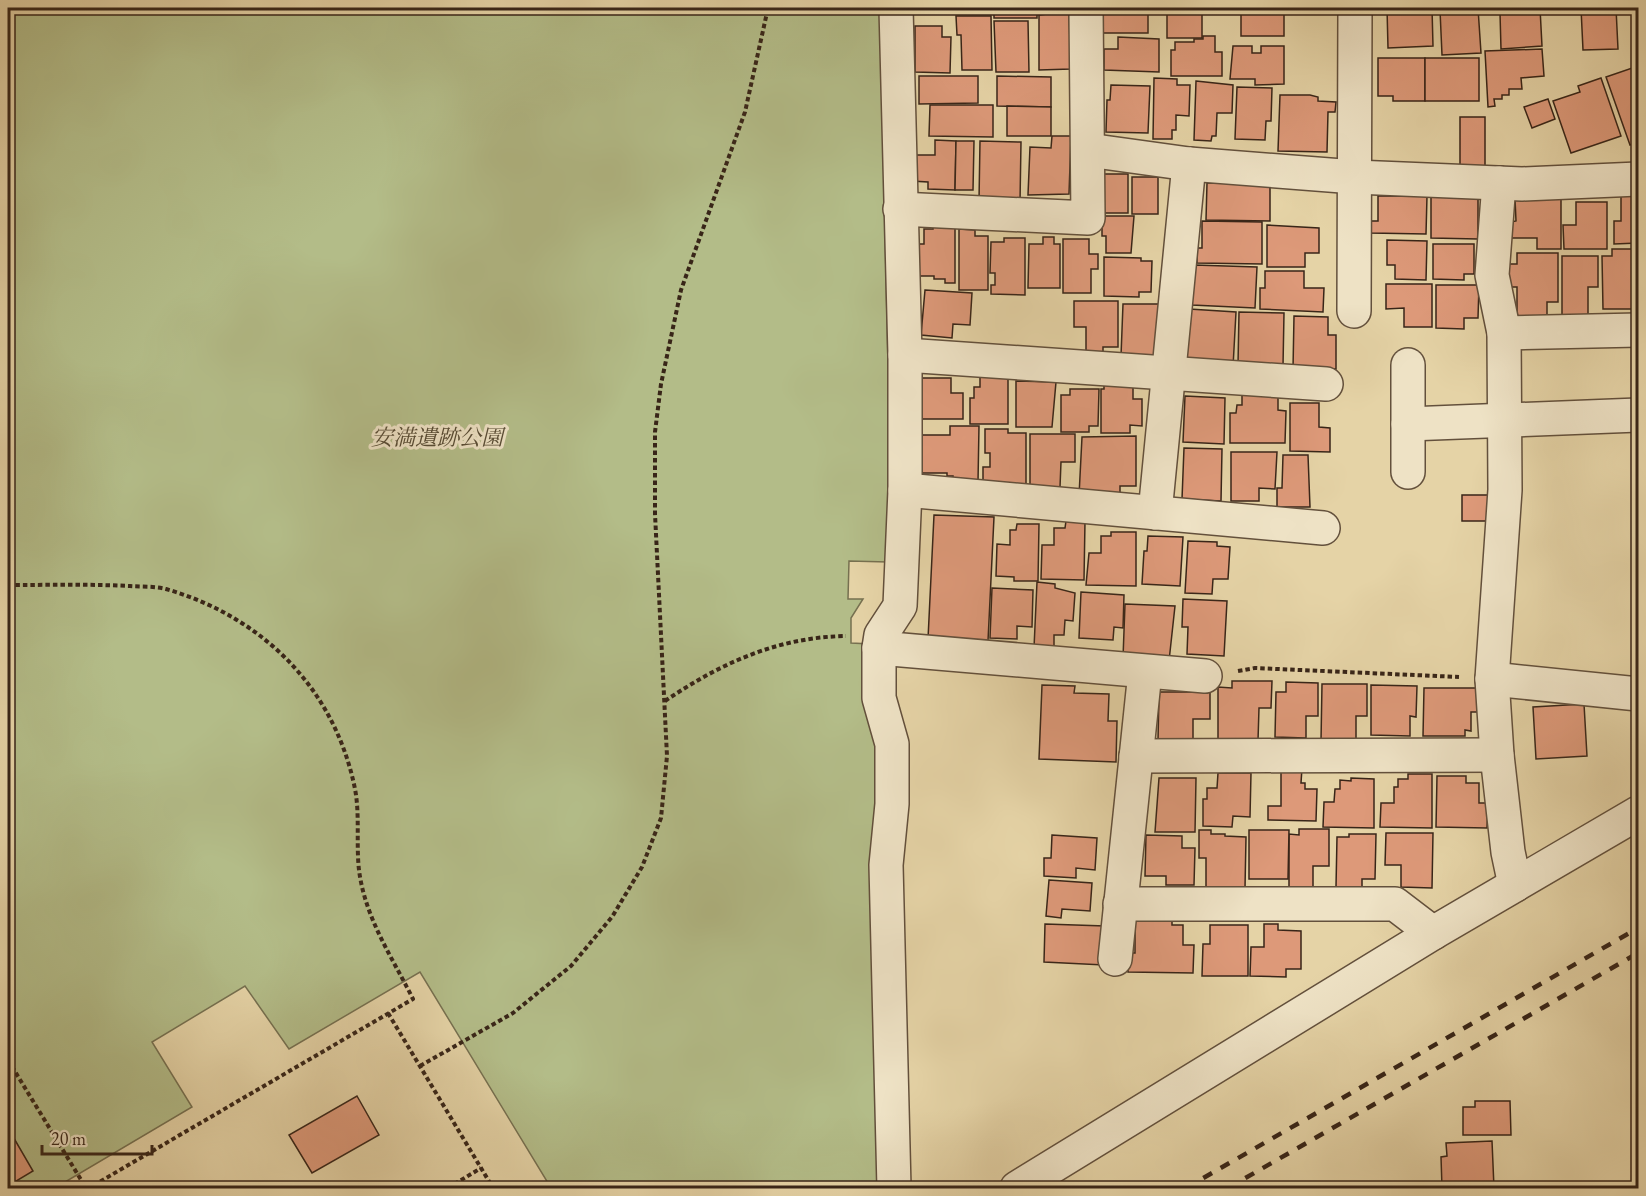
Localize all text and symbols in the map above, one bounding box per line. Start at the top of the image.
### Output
park label: 安満遺跡公園 [371,423,506,452]
scale bar [42,1118,152,1156]
text: 20 m [51,1127,86,1150]

